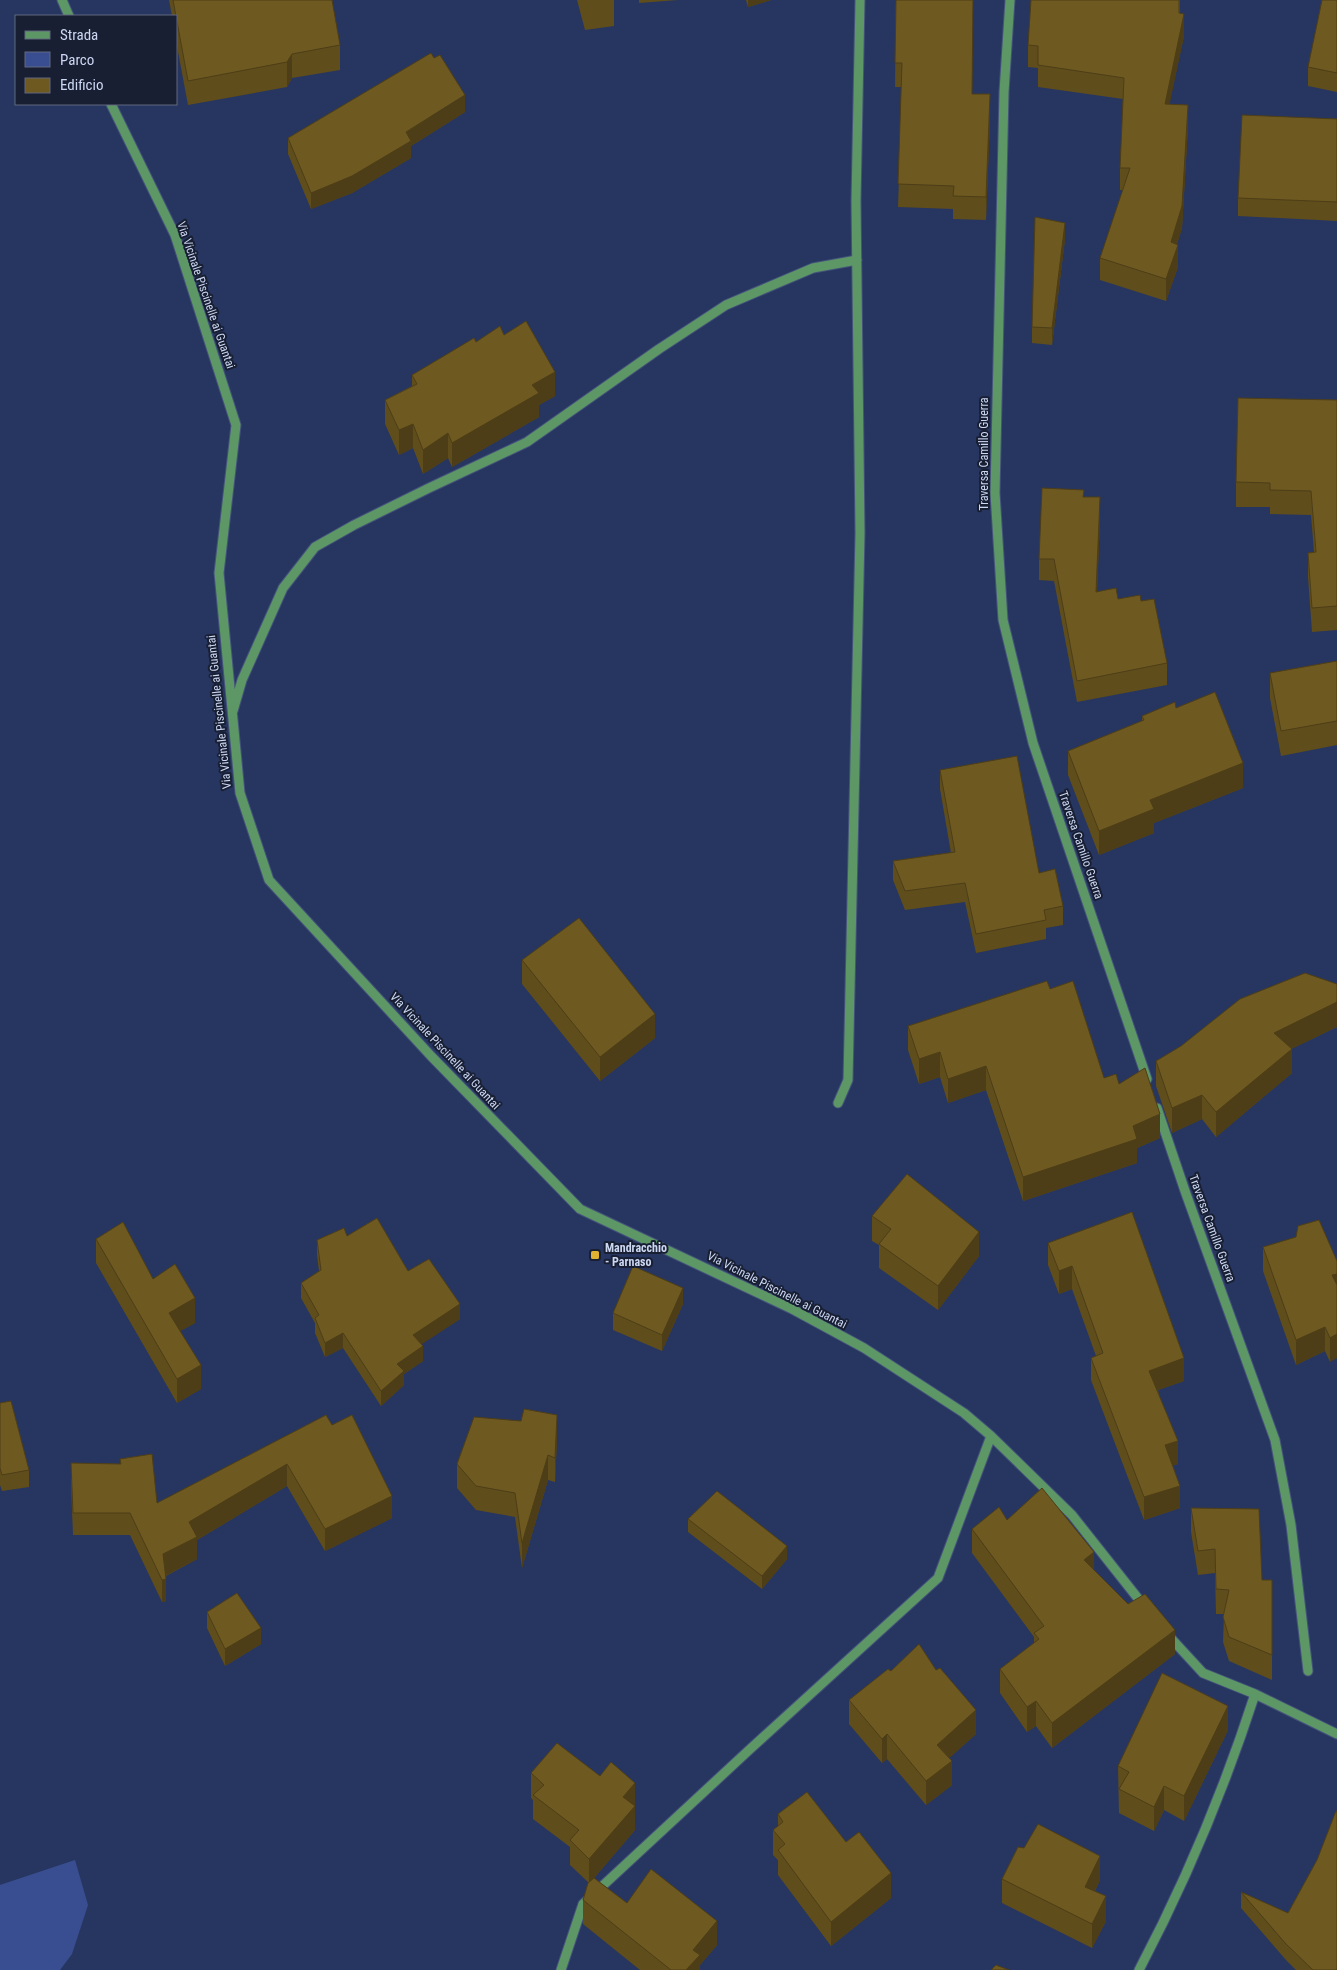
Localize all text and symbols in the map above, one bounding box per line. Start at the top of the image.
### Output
legend [15,15,178,105]
text: Strada [60,26,98,44]
text: Parco [60,51,94,69]
text: Edificio [60,76,103,94]
street label: Via Vicinale Piscinelle ai Guantai [174,220,238,370]
street label: Traversa Camillo Guerra [977,397,991,511]
street label: Via Vicinale Piscinelle ai Guantai [204,634,234,790]
street label: Traversa Camillo Guerra [1056,789,1106,901]
street label: Via Vicinale Piscinelle ai Guantai [387,990,503,1112]
street label: Traversa Camillo Guerra [1186,1172,1238,1284]
place label: Mandracchio - Parnaso [605,1241,667,1269]
marker: Mandracchio - Parnaso [589,1249,601,1261]
street label: Via Vicinale Piscinelle ai Guantai [705,1249,849,1331]

